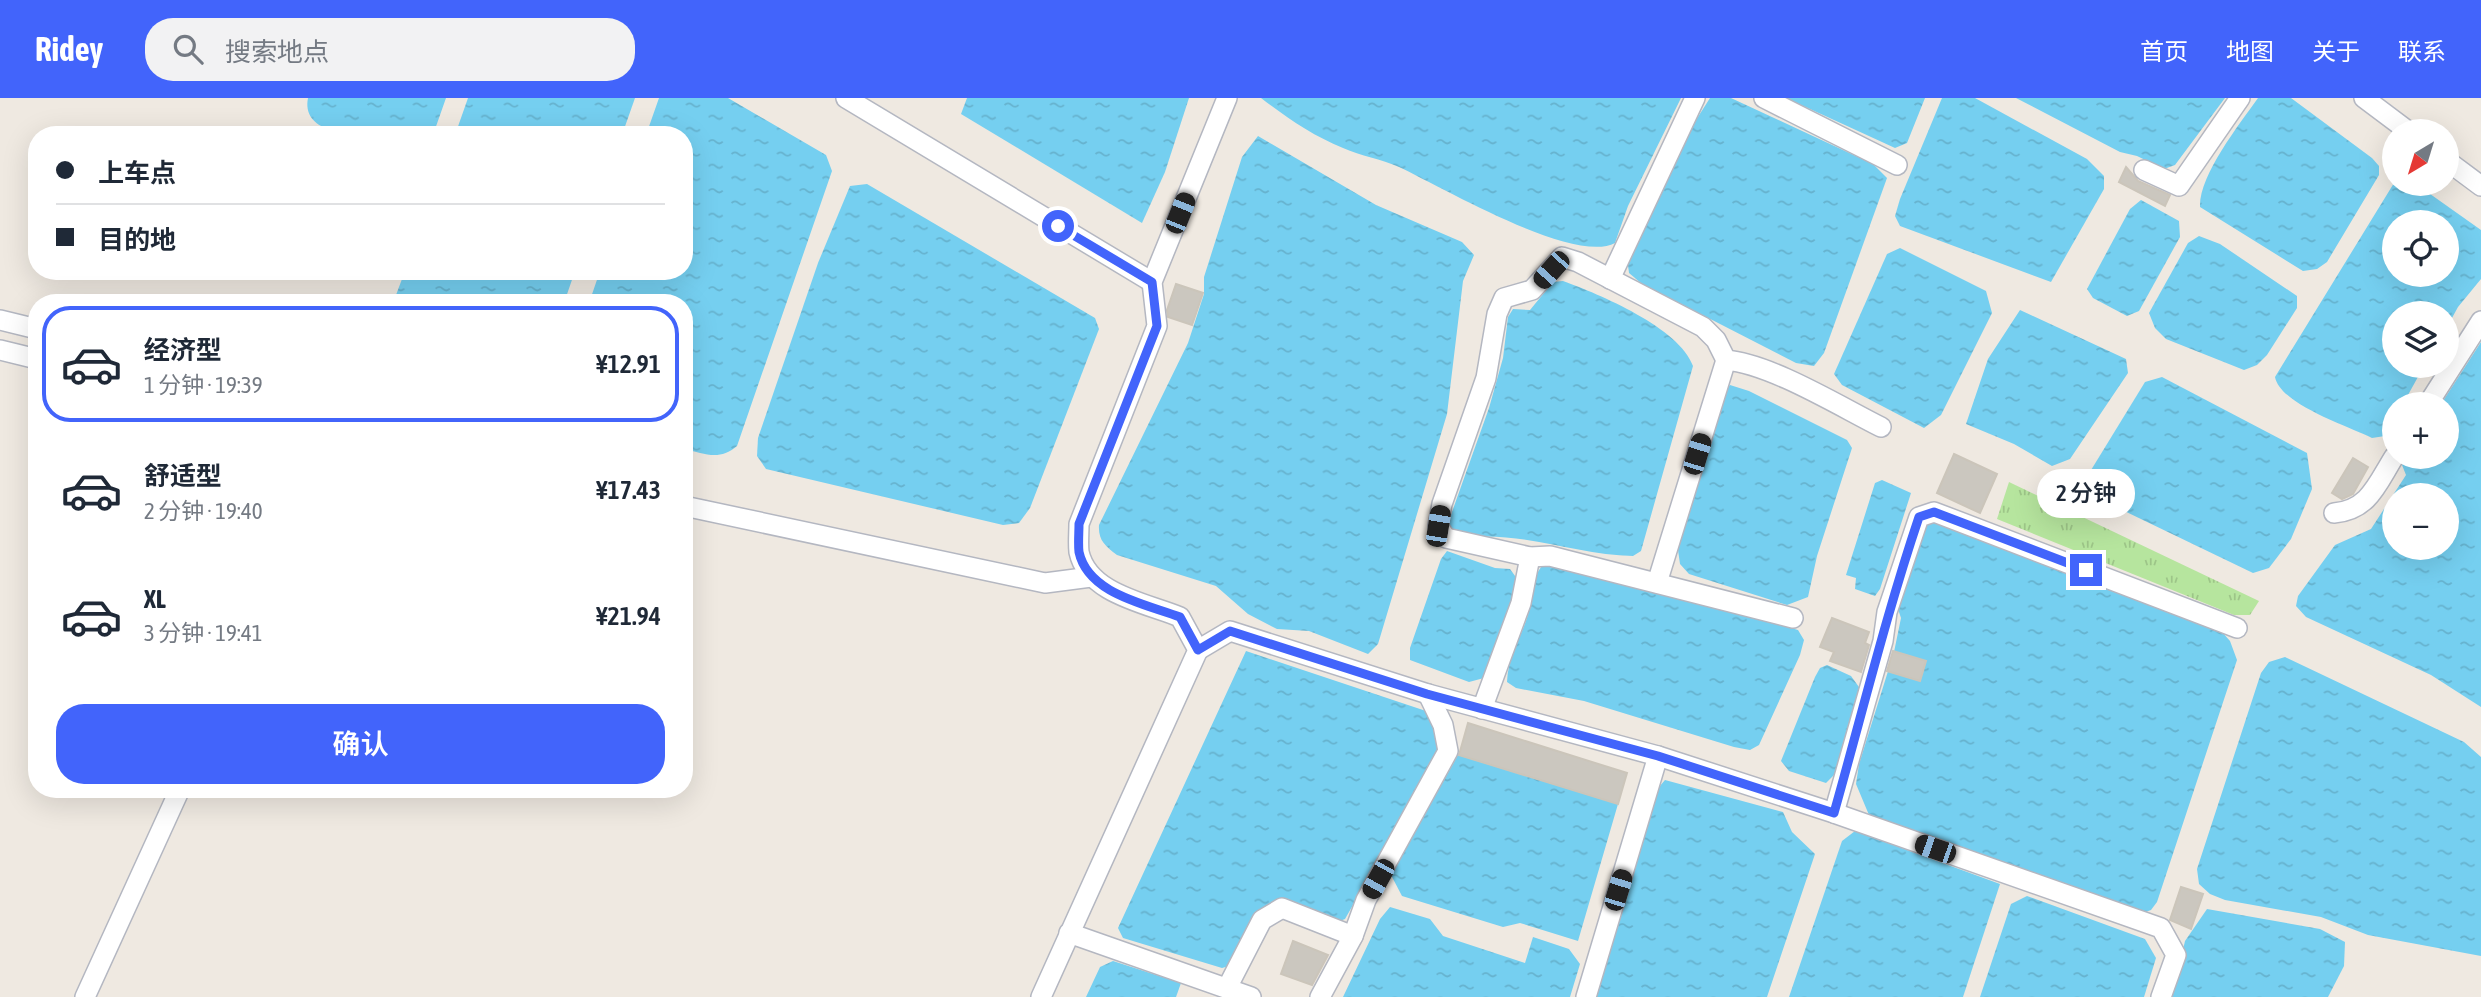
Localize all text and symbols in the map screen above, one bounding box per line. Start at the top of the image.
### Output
search box [145,18,635,81]
text: Ridey [35,30,103,68]
icon: search [169,30,207,68]
text: 搜索地点 [225,37,329,67]
text: 首页 [2140,38,2188,65]
text: 地图 [2226,38,2274,65]
text: 关于 [2312,38,2360,65]
text: 联系 [2398,38,2446,65]
north arrow [2382,119,2459,196]
map controls [2382,119,2459,560]
text: 上车点 [98,158,176,188]
car [1163,190,1198,236]
route start [1042,210,1074,242]
button: locate [2382,210,2459,287]
text: 目的地 [98,225,176,255]
car [1530,247,1573,293]
button: layers [2382,301,2459,378]
icon: car [60,333,123,396]
text: 经济型 [144,335,222,365]
text: ¥12.91 [596,349,661,379]
text: 1 分钟 · 19:39 [144,372,263,398]
button: + [2382,392,2459,469]
car [1681,431,1714,477]
icon: car [60,459,123,522]
text: 舒适型 [144,461,222,491]
callout: 2 分钟 [2037,468,2135,518]
text: ¥17.43 [596,475,661,505]
text: 2 分钟 [2056,480,2116,506]
button: − [2382,483,2459,560]
text: 2 分钟 · 19:40 [144,498,263,524]
car [1425,504,1452,548]
route end [2070,554,2102,586]
text: XL [144,584,166,614]
icon: car [60,585,123,648]
text: ¥21.94 [596,601,661,631]
text: 3 分钟 · 19:41 [144,620,263,646]
button: 确认 [56,704,665,784]
car [1912,832,1959,866]
car [1359,856,1398,902]
car [1602,867,1635,913]

